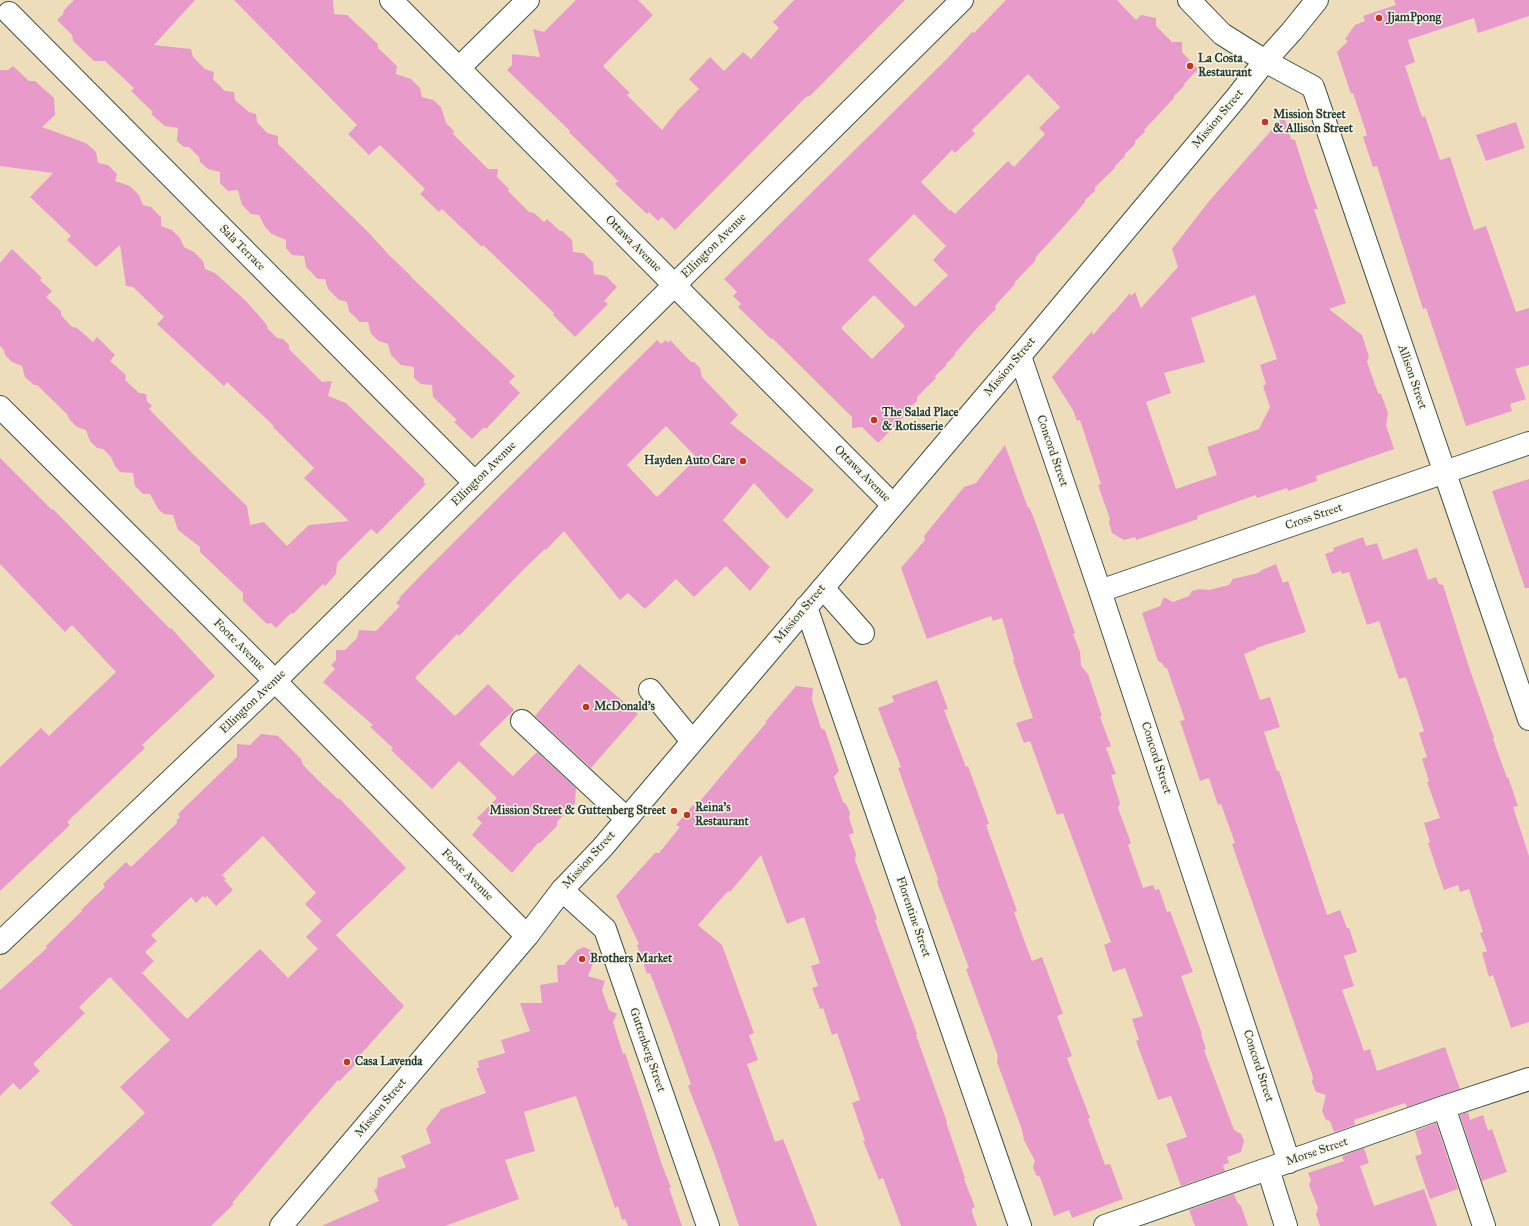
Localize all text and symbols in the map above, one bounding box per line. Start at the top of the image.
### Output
place label: JjamPpong [1387,11,1441,25]
marker: JjamPpong [1374,13,1384,23]
place label: La Costa Restaurant [1198,52,1252,80]
marker: La Costa Restaurant [1185,61,1195,71]
street label: Mission Street [1189,87,1247,151]
place label: Mission Street & Allison Street [1273,108,1353,136]
marker: Mission Street & Allison Street [1260,117,1270,127]
street label: Ellington Avenue [679,211,749,281]
street label: Ottawa Avenue [602,213,664,275]
street label: Sala Terrace [216,222,268,274]
street label: Mission Street [981,335,1039,399]
street label: Allison Street [1394,343,1430,411]
place label: The Salad Place & Rotisserie [882,406,959,434]
street label: Concord Street [1033,413,1071,489]
marker: The Salad Place & Rotisserie [869,415,879,425]
street label: Ellington Avenue [449,439,519,509]
street label: Ottawa Avenue [831,443,893,505]
place label: Hayden Auto Care [644,454,735,468]
marker: Hayden Auto Care [738,456,748,466]
street label: Cross Street [1283,500,1345,534]
street label: Mission Street [771,582,829,646]
street label: Foote Avenue [210,616,268,674]
street label: Ellington Avenue [217,667,289,737]
place label: McDonald's [594,700,655,714]
marker: McDonald's [581,702,591,712]
street label: Concord Street [1138,720,1174,796]
place label: Reina's Restaurant [695,801,749,829]
place label: Mission Street & Guttenberg Street [490,804,666,818]
marker: Mission Street & Guttenberg Street [669,806,679,816]
marker: Reina's Restaurant [682,810,692,820]
street label: Mission Street [559,828,619,892]
street label: Foote Avenue [438,846,496,904]
street label: Florentine Street [892,875,934,959]
place label: Brothers Market [590,952,672,966]
marker: Brothers Market [577,954,587,964]
street label: Guttenberg Street [626,1006,668,1094]
street label: Concord Street [1240,1028,1276,1104]
place label: Casa Lavenda [355,1055,422,1069]
marker: Casa Lavenda [342,1057,352,1067]
street label: Mission Street [352,1076,410,1140]
street label: Morse Street [1284,1135,1350,1169]

